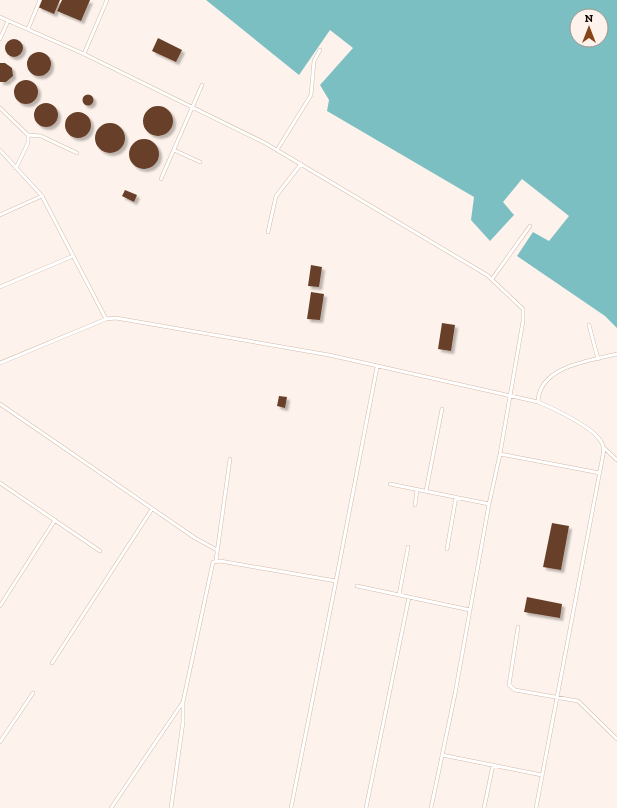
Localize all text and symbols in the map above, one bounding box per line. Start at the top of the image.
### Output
north arrow [569,8,609,48]
text: N [585,12,594,25]

